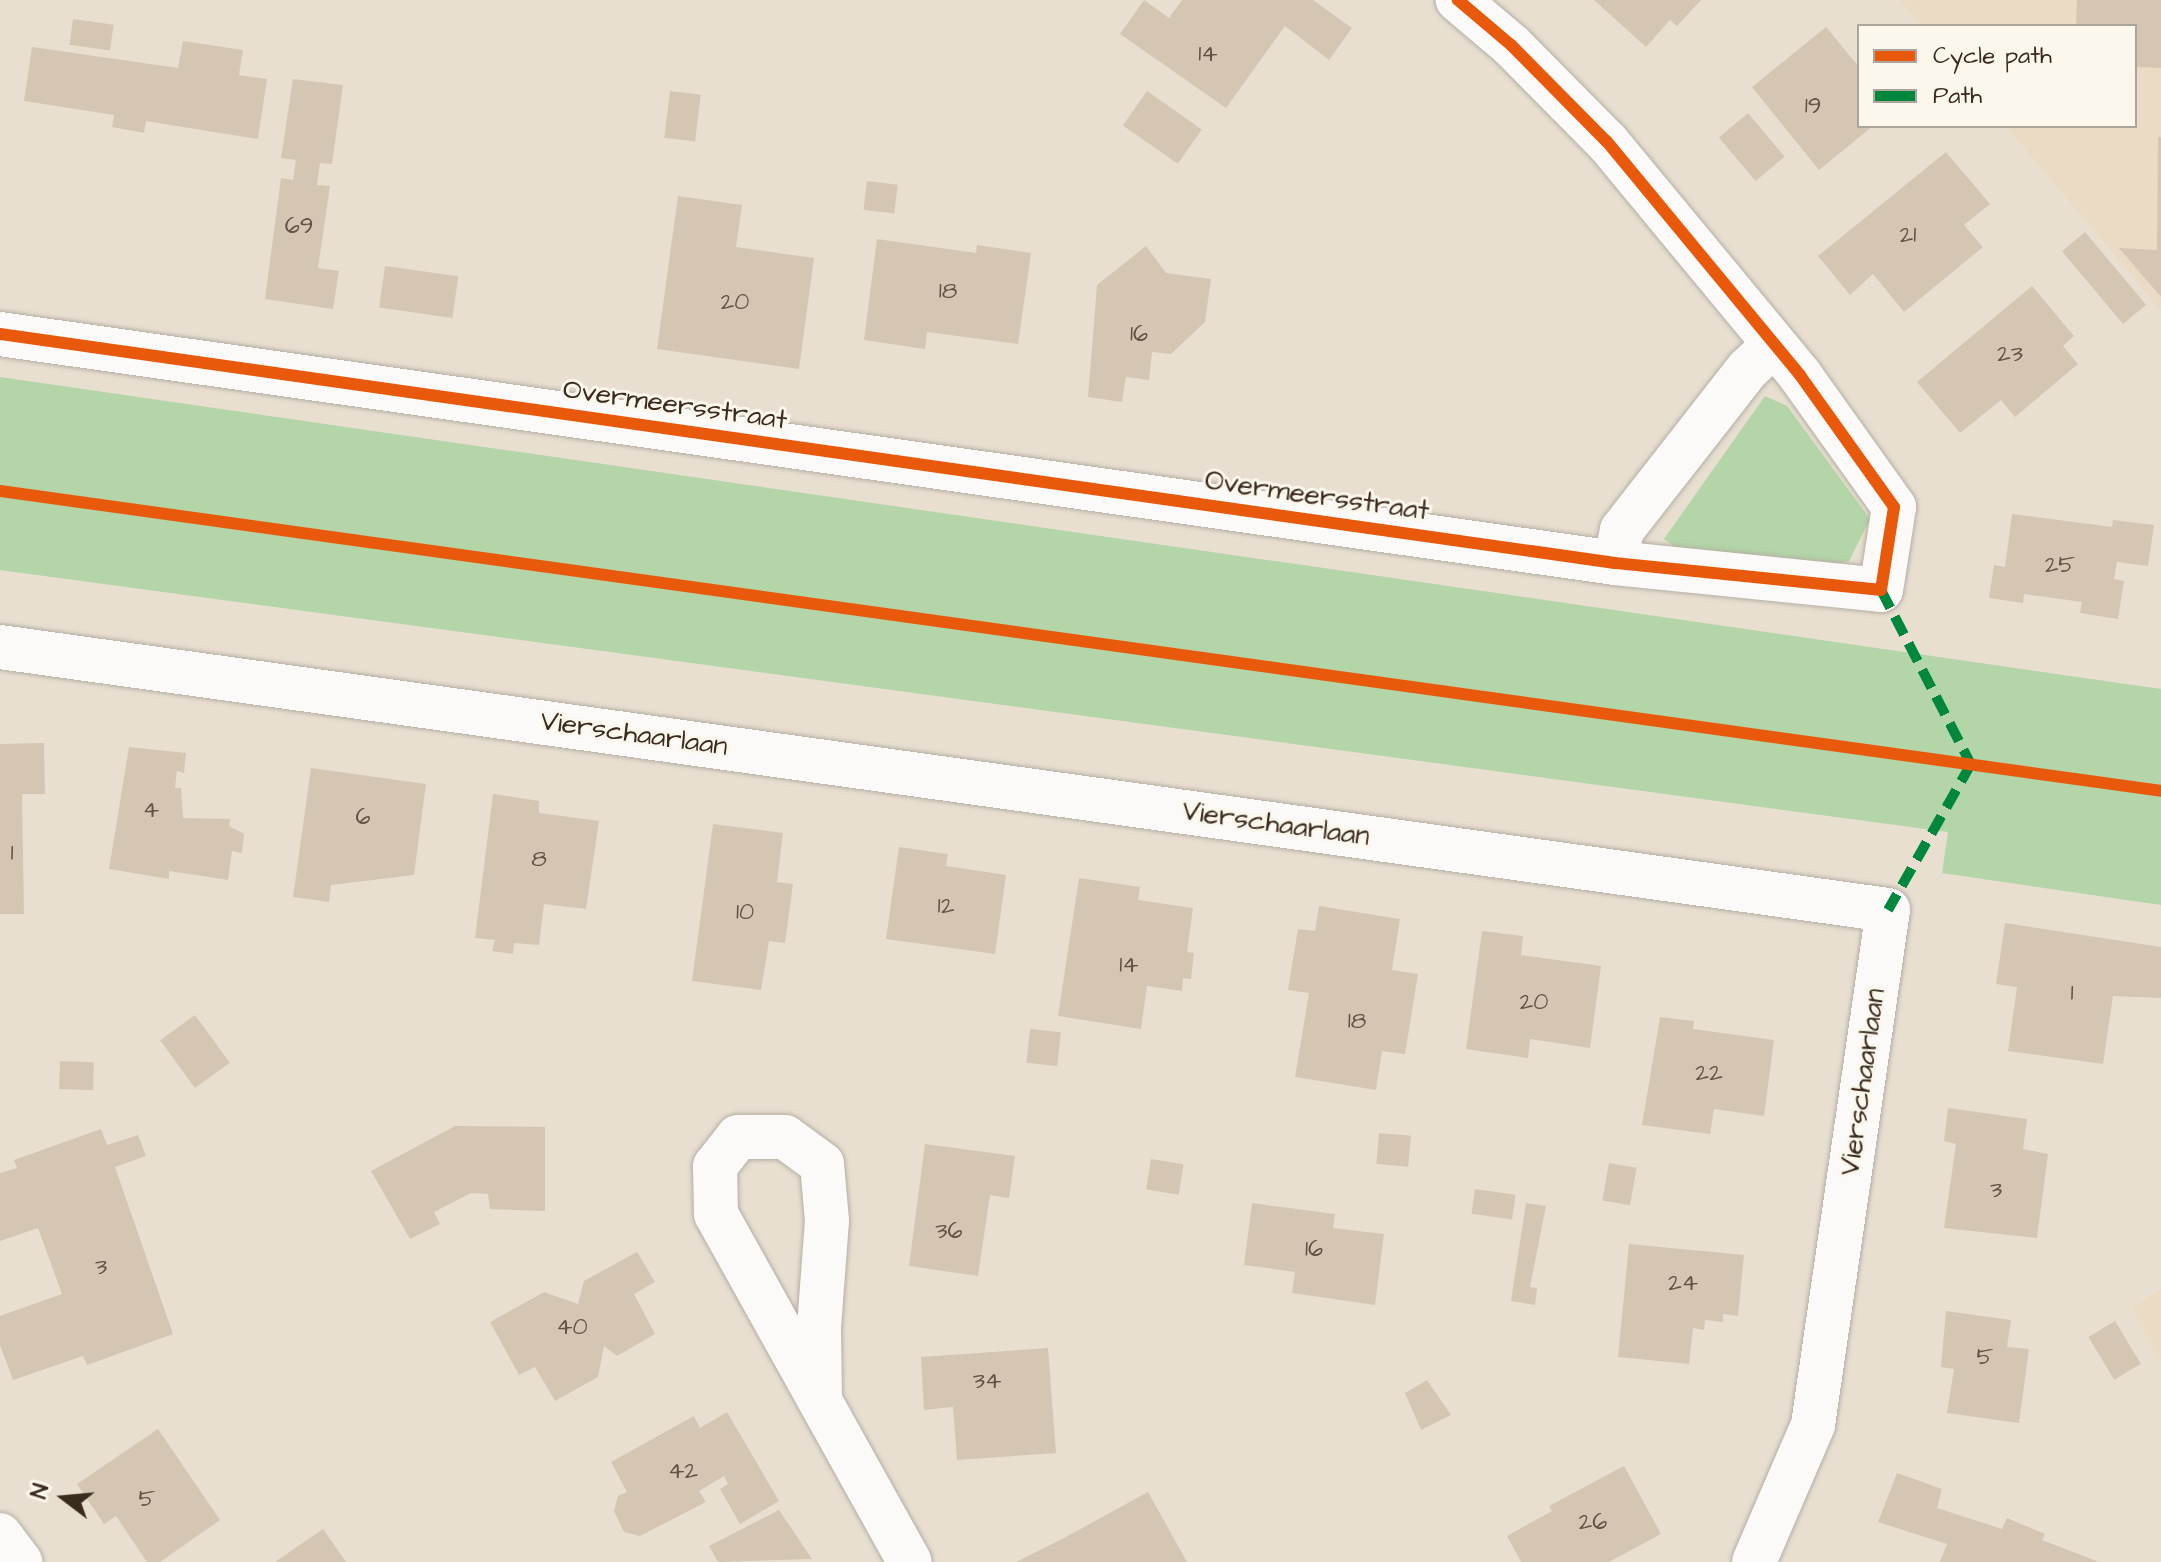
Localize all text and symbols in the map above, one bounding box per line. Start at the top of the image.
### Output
legend [1857,24,2137,128]
text: Cycle path [1933,39,2052,73]
house number: 14 [1198,41,1218,69]
text: Path [1933,79,1982,113]
house number: 19 [1805,93,1821,121]
house number: 69 [285,213,313,241]
house number: 21 [1900,222,1916,250]
house number: 18 [939,278,957,306]
house number: 20 [721,289,749,317]
house number: 16 [1130,321,1148,349]
house number: 23 [1997,341,2023,369]
street label: Overmeersstraat [561,373,789,437]
street label: Overmeersstraat [1203,464,1431,528]
house number: 25 [2045,552,2075,580]
street label: Vierschaarlaan [538,704,730,764]
street label: Vierschaarlaan [1180,794,1372,854]
house number: 4 [143,797,159,825]
house number: 6 [355,804,371,832]
house number: 1 [10,840,14,868]
house number: 8 [531,846,547,874]
house number: 12 [938,893,954,921]
house number: 10 [736,899,754,927]
house number: 14 [1119,952,1139,980]
house number: 1 [2070,980,2074,1008]
street label: Vierschaarlaan [1833,986,1893,1178]
house number: 20 [1520,989,1548,1017]
house number: 18 [1348,1008,1366,1036]
house number: 22 [1695,1060,1723,1088]
house number: 3 [1990,1177,2002,1205]
house number: 36 [935,1218,963,1246]
house number: 16 [1305,1236,1323,1264]
house number: 3 [95,1254,107,1282]
house number: 24 [1668,1270,1698,1298]
house number: 40 [556,1314,588,1342]
house number: 5 [1977,1344,1993,1372]
house number: 34 [973,1368,1001,1396]
north arrow [24,1458,104,1538]
house number: 42 [668,1458,698,1486]
text: N [24,1480,57,1502]
house number: 5 [139,1486,155,1514]
house number: 26 [1579,1509,1607,1537]

